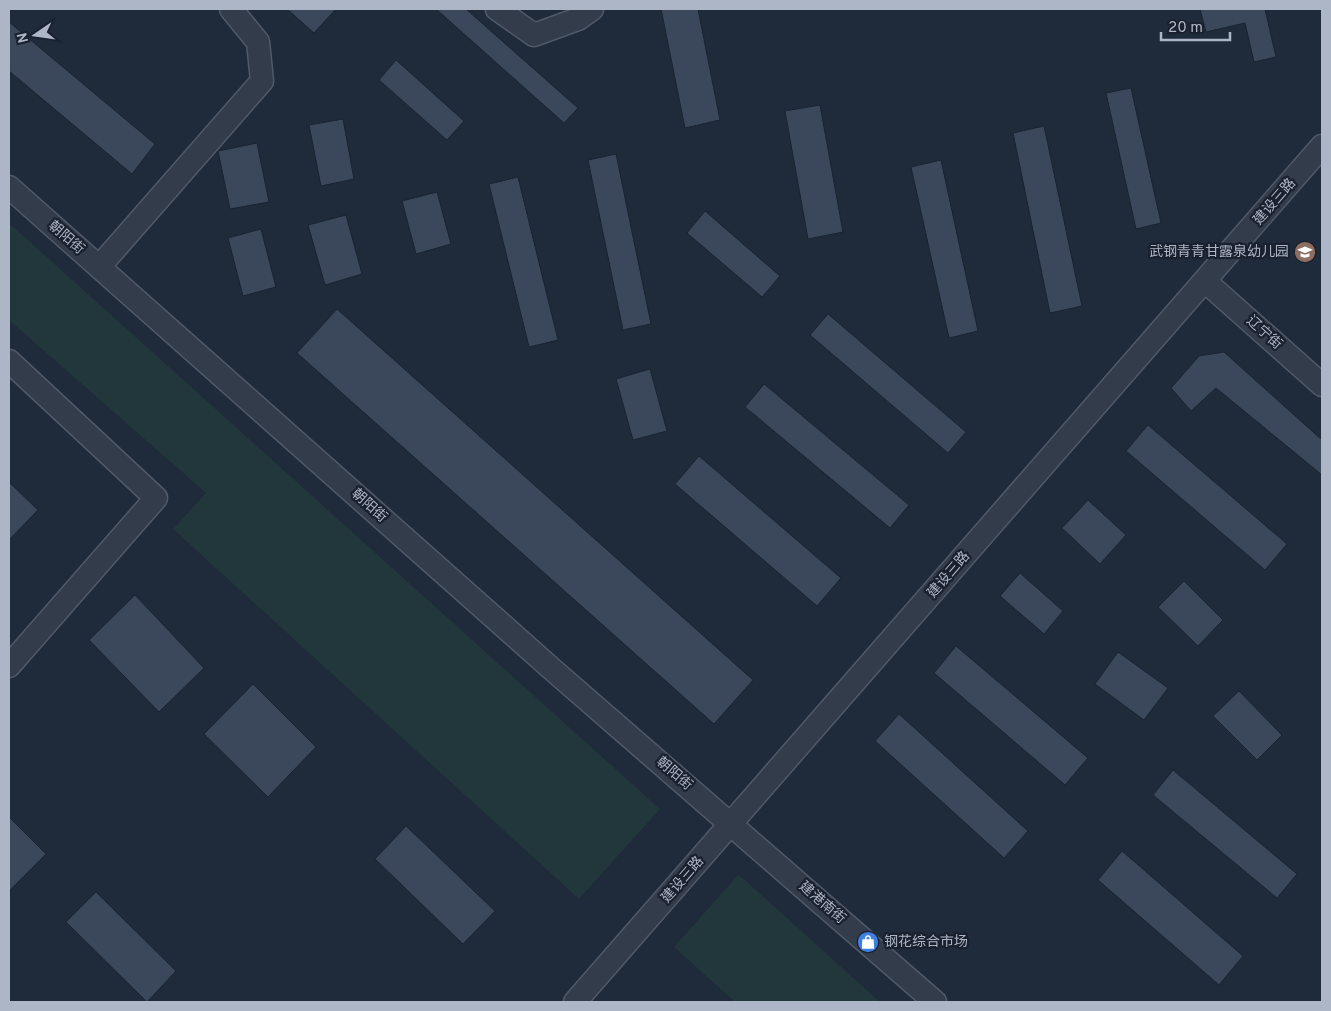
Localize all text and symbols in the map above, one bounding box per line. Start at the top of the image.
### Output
north arrow [10,10,60,60]
scale bar [1161,10,1230,42]
text: 20 m [1168,19,1203,38]
text: N [14,31,33,44]
street label: 建设三路 [1250,175,1300,229]
street label: 朝阳街 [45,218,87,258]
school or university icon: 武钢青青甘露泉幼儿园 [1293,240,1317,264]
place label: 武钢青青甘露泉幼儿园 [1149,243,1289,261]
street label: 辽宁街 [1243,312,1286,353]
street label: 朝阳街 [348,486,390,526]
street label: 建设三路 [924,548,974,602]
street label: 朝阳街 [653,754,695,794]
street label: 建设三路 [658,853,708,907]
street label: 建港南街 [795,878,849,928]
shop icon: 钢花综合市场 [856,930,880,954]
place label: 钢花综合市场 [884,934,968,951]

